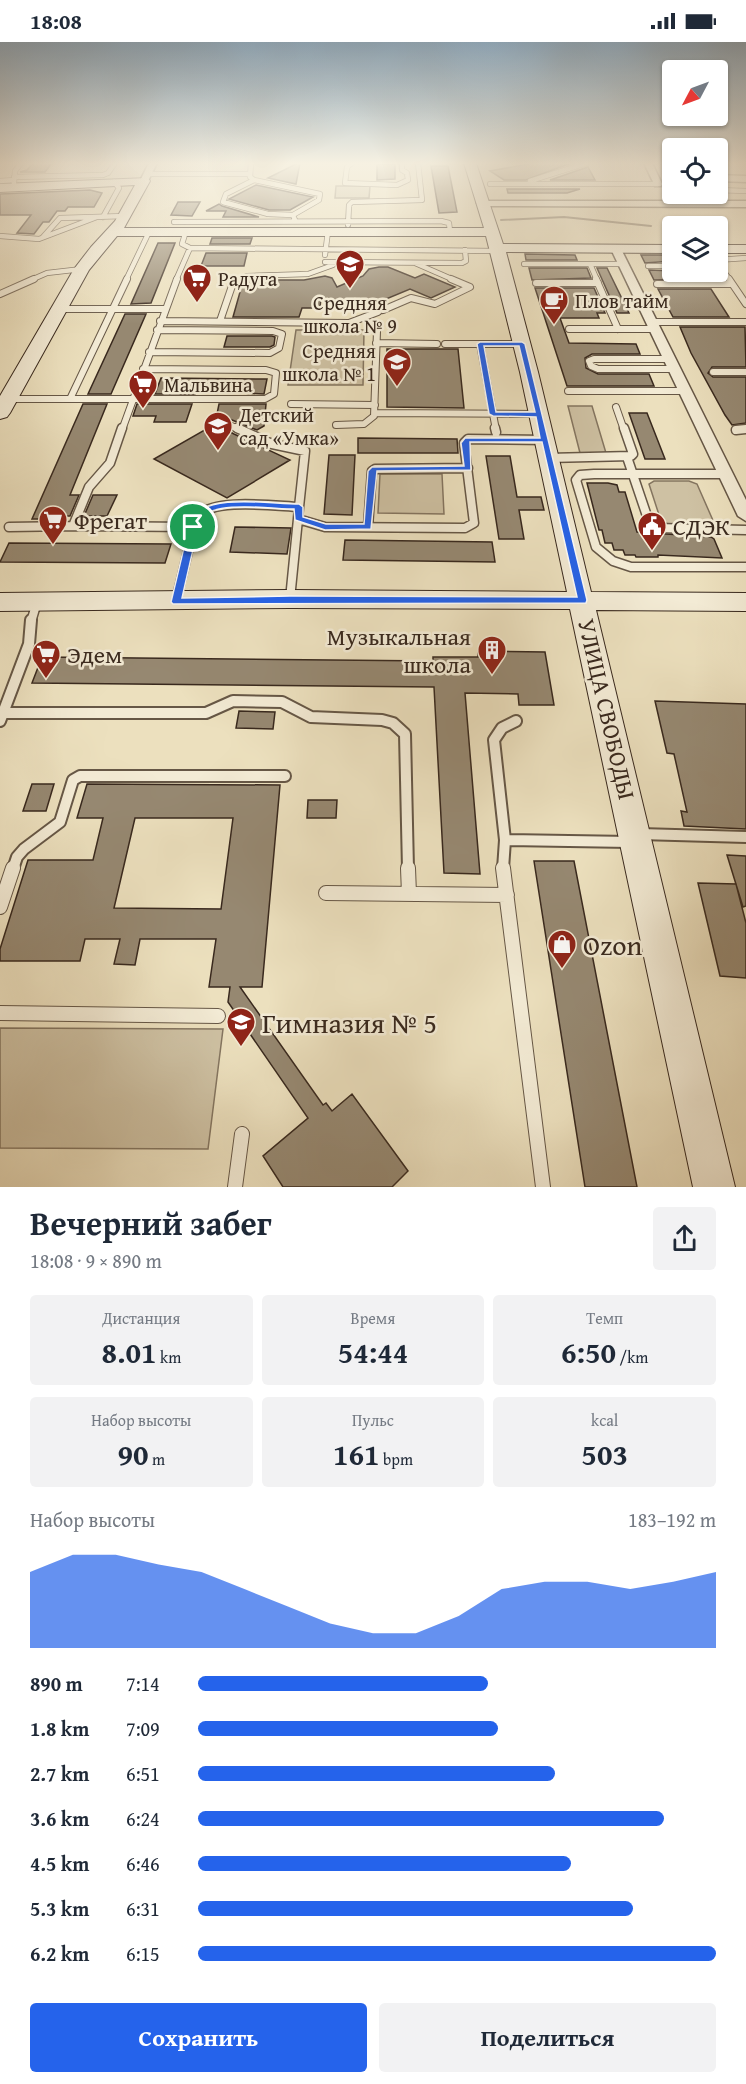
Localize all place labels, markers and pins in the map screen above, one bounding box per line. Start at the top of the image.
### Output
school or university icon: Средняя школа № 9 [334,248,366,290]
supermarket icon: Радуга [181,262,213,304]
place label: Радуга [218,264,278,293]
cafe icon: Плов тайм [538,284,570,326]
place label: Плов тайм [575,286,669,315]
place label: Средняя школа № 9 [303,288,397,340]
place label: Средняя школа № 1 [282,336,376,388]
school or university icon: Средняя школа № 1 [381,346,413,388]
supermarket icon: Мальвина [127,368,159,410]
place label: Мальвина [164,370,253,399]
place label: Детский сад «Умка» [238,400,339,452]
school or university icon: Детский сад «Умка» [202,410,234,452]
pin [167,501,218,552]
place label: Фрегат [74,503,147,538]
supermarket icon: Фрегат [37,504,69,546]
place label: СДЭК [673,509,730,544]
public building icon: СДЭК [636,510,668,552]
place label: Музыкальная школа [327,619,472,682]
building icon: Музыкальная школа [476,634,508,676]
place label: Эдем [67,637,122,672]
supermarket icon: Эдем [30,638,62,680]
place label: Ozon [583,924,643,965]
shop icon: Ozon [546,928,578,970]
place label: Гимназия № 5 [262,1002,437,1043]
school or university icon: Гимназия № 5 [225,1006,257,1048]

